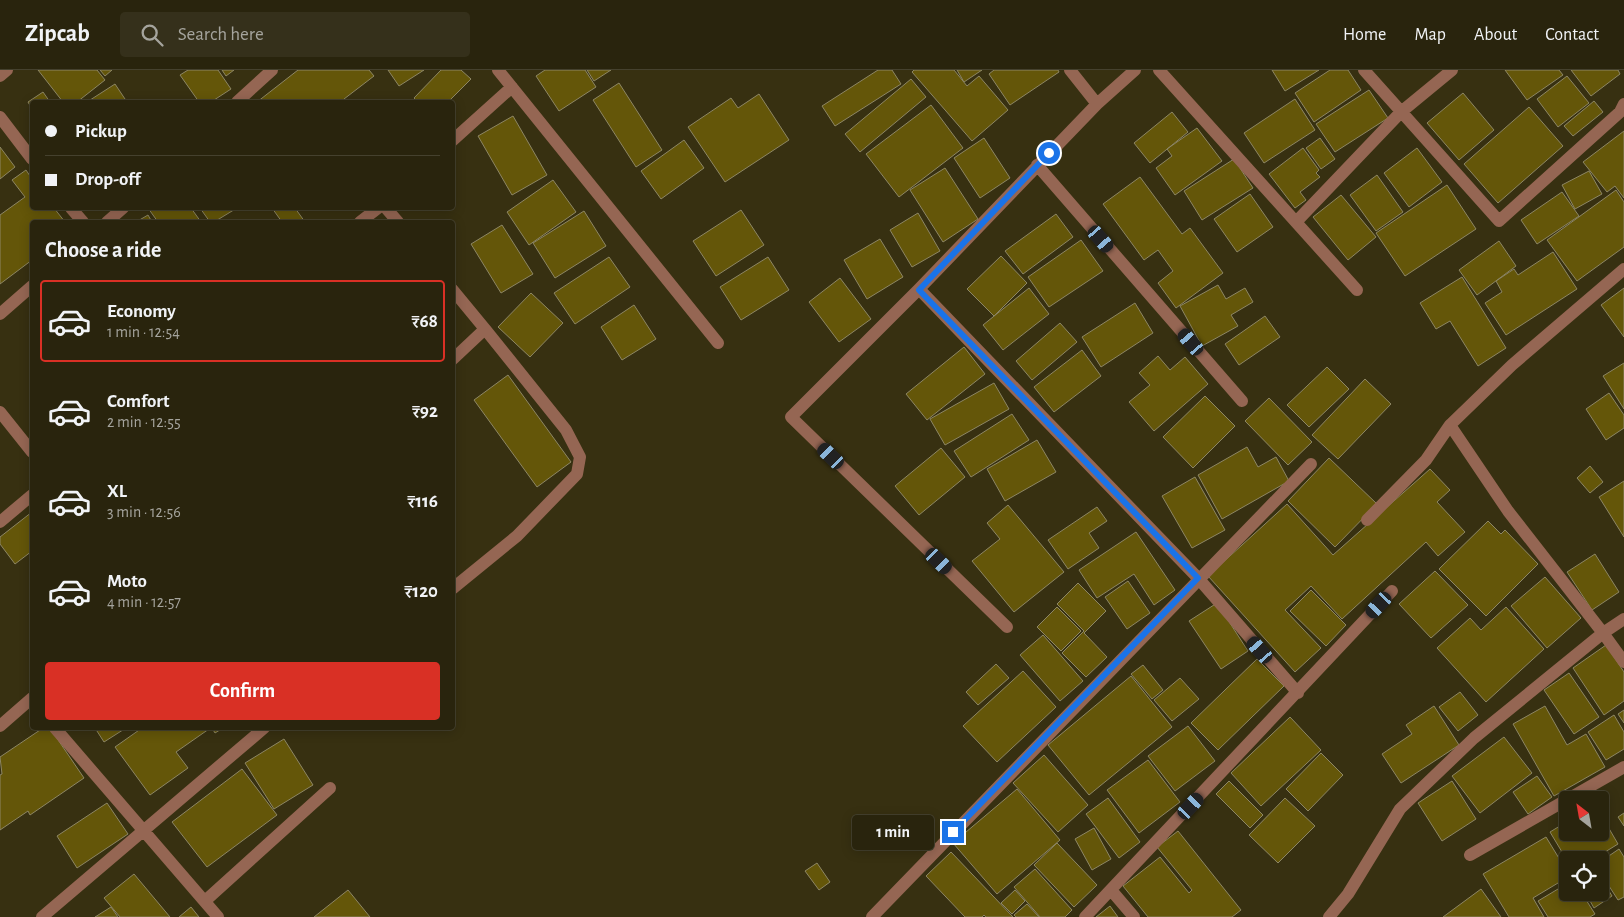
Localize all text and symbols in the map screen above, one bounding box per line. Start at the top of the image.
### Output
search box [120,12,470,57]
icon: search [138,21,166,49]
text: Zipcab [25,22,90,46]
text: Search here [178,25,264,44]
text: Home [1343,26,1386,44]
text: Map [1414,26,1446,44]
text: About [1474,26,1517,44]
text: Contact [1545,26,1599,44]
text: Pickup [75,122,127,141]
route start [1038,142,1060,164]
text: Drop-off [75,170,140,189]
car [1085,223,1116,255]
text: Choose a ride [45,239,161,261]
icon: car [47,299,92,344]
text: Economy [107,302,176,321]
text: ₹68 [411,312,438,331]
text: 1 min · 12:54 [107,324,180,340]
car [1175,326,1206,358]
icon: car [47,389,92,434]
text: Comfort [107,392,169,411]
text: ₹92 [412,402,438,421]
text: 2 min · 12:55 [107,414,181,430]
car [814,440,847,472]
icon: car [47,479,92,524]
text: XL [107,482,127,501]
text: ₹116 [407,492,438,511]
text: 3 min · 12:56 [107,504,181,520]
car [922,545,955,577]
icon: car [47,569,92,614]
text: Moto [107,572,147,591]
text: ₹120 [404,582,438,601]
car [1363,589,1394,621]
text: 4 min · 12:57 [107,594,181,610]
car [1244,634,1275,666]
button: Confirm [45,662,440,720]
car [1175,790,1206,822]
north arrow [1559,791,1609,841]
map controls [1559,791,1609,901]
callout: 1 min [853,814,936,850]
route end [942,821,964,843]
text: 1 min [876,824,910,840]
button: locate [1559,851,1609,901]

